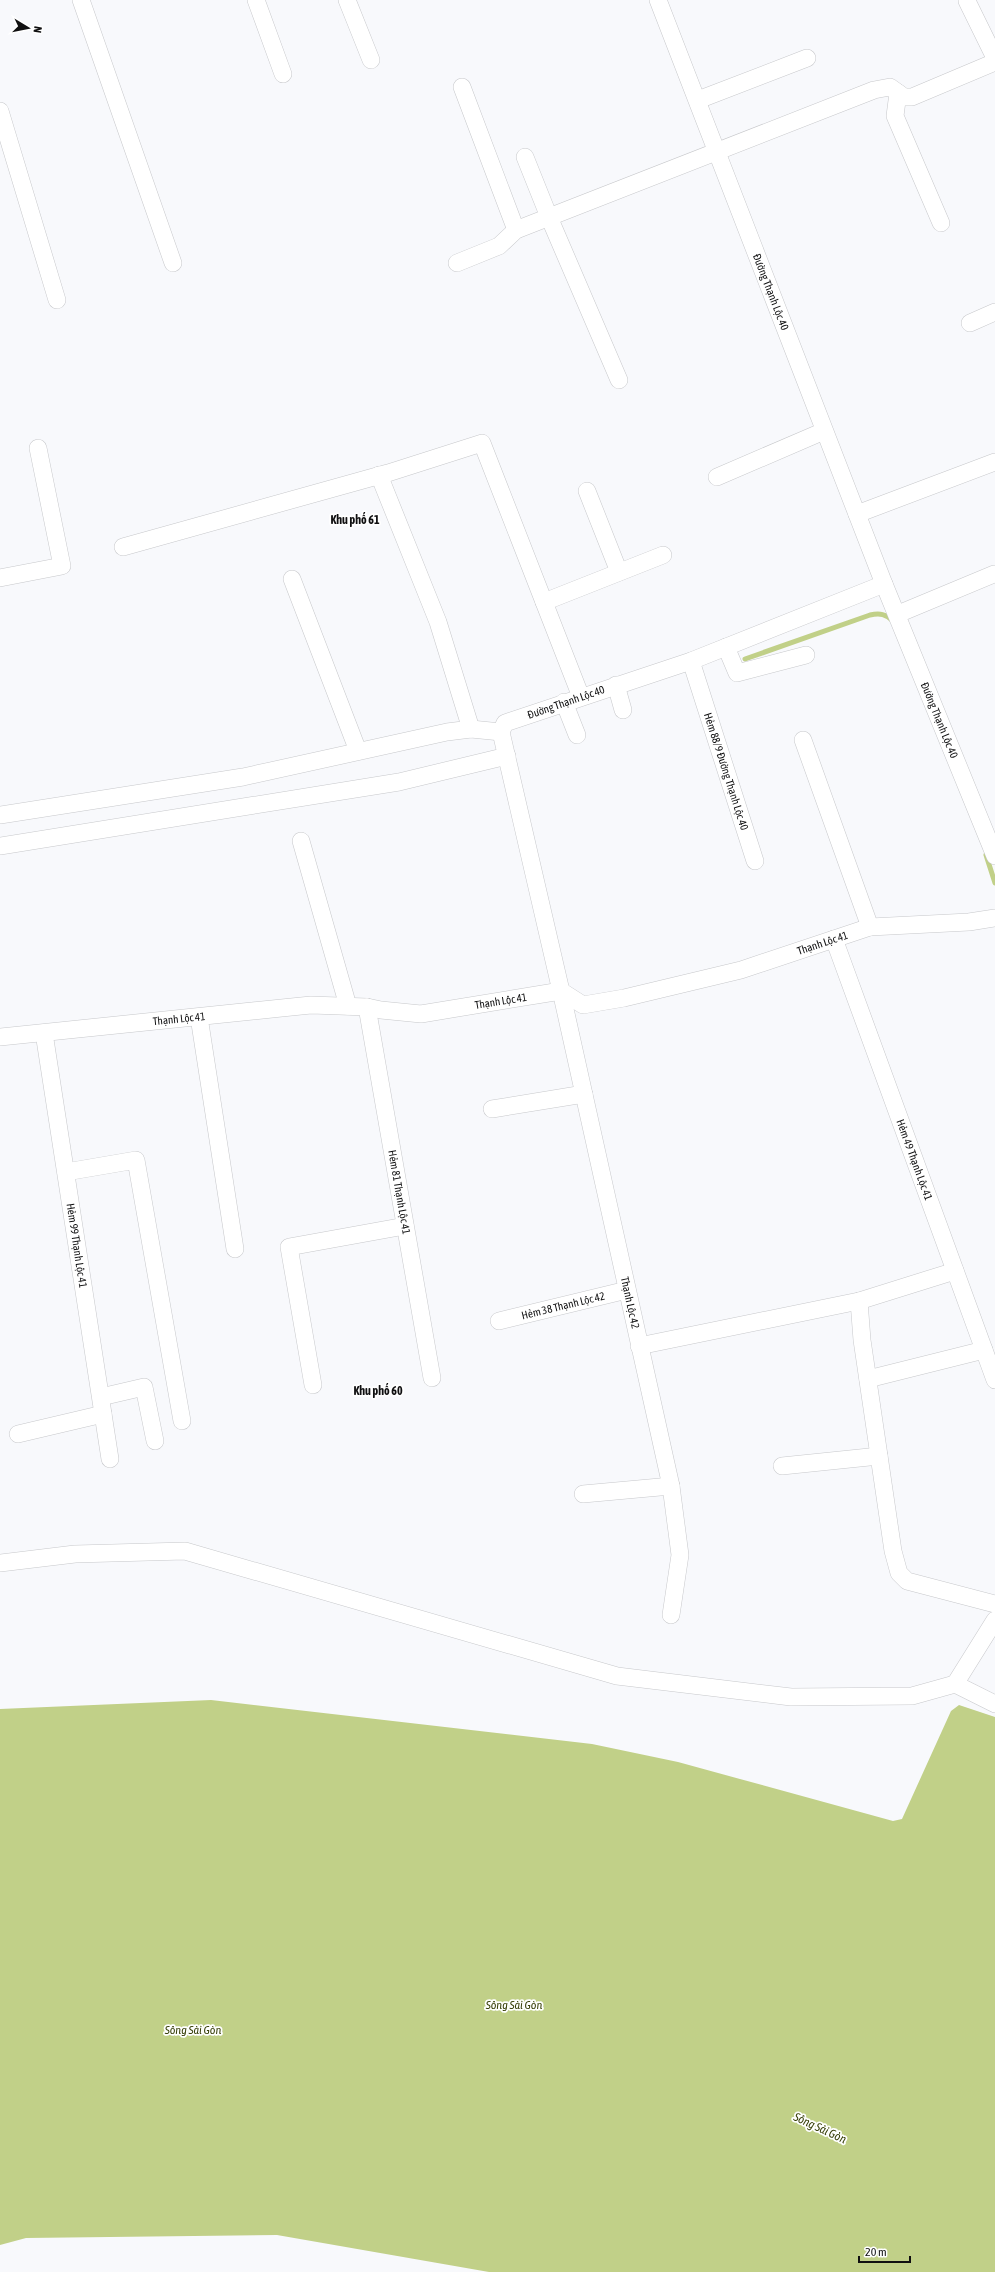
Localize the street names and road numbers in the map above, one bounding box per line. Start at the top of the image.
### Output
street label: Đường Thạnh Lộc 40 [751,252,791,332]
street label: Đường Thạnh Lộc 40 [919,680,960,760]
street label: Đường Thạnh Lộc 40 [526,683,606,722]
street label: Hẻm 88/9 Đường Thạnh Lộc 40 [702,711,751,832]
street label: Thạnh Lộc 41 [796,929,849,957]
street label: Thạnh Lộc 41 [474,991,528,1011]
street label: Thạnh Lộc 41 [152,1010,206,1027]
street label: Hẻm 49 Thạnh Lộc 41 [894,1118,935,1202]
street label: Hẻm 81 Thạnh Lộc 41 [386,1149,413,1235]
street label: Hẻm 99 Thạnh Lộc 41 [64,1202,89,1289]
street label: Thạnh Lộc 42 [619,1276,642,1330]
street label: Hẻm 38 Thạnh Lộc 42 [520,1290,606,1321]

